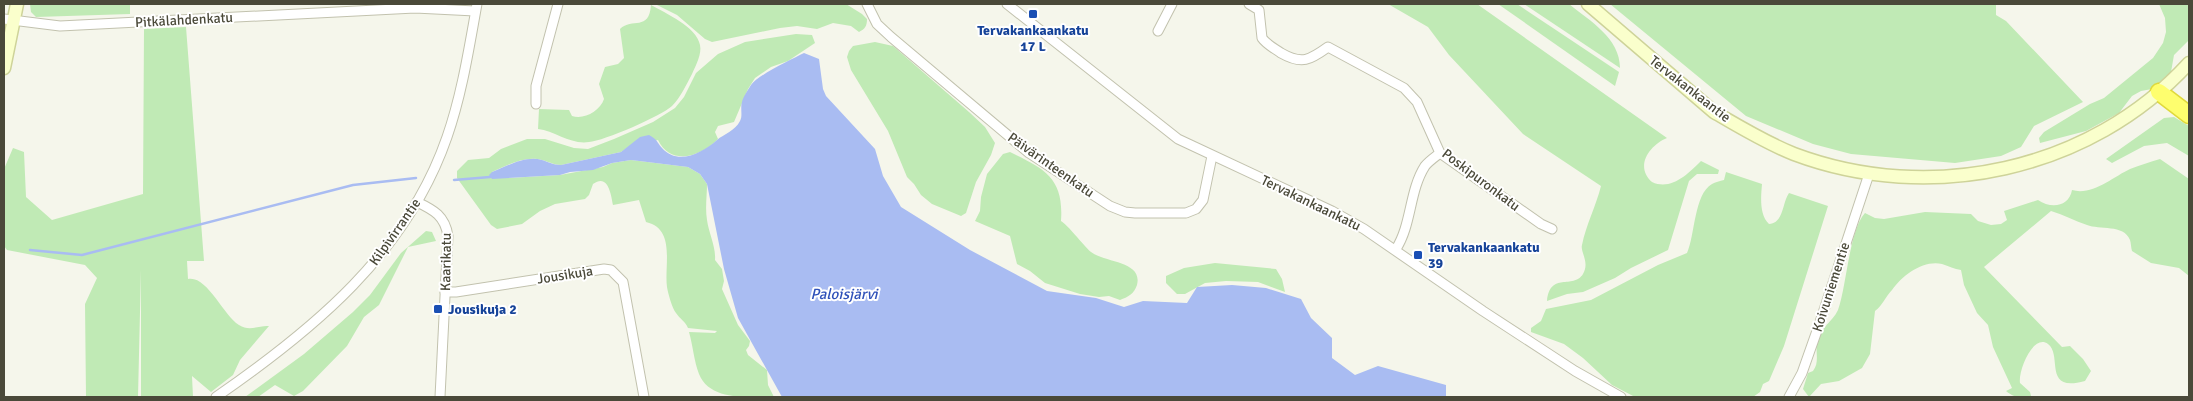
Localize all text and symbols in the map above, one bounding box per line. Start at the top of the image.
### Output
marker: Tervakankaankatu 17 L [1027,8,1039,20]
street label: Pitkälahdenkatu [135,9,233,31]
place label: Tervakankaankatu 17 L [977,22,1089,55]
street label: Tervakankaantie [1646,52,1734,126]
street label: Päivärinteenkatu [1004,129,1098,201]
street label: Poskipuronkatu [1439,145,1523,215]
street label: Tervakankaankatu [1258,171,1364,235]
street label: Kilpivirrantie [366,195,424,269]
street label: Kaarikatu [437,233,455,291]
place label: Tervakankaankatu 39 [1428,239,1540,272]
street label: Koivuniementie [1809,240,1853,334]
marker: Tervakankaankatu 39 [1412,249,1424,261]
street label: Jousikuja [536,262,594,288]
water label: Paloisjärvi [811,285,879,303]
place label: Jousikuja 2 [448,301,517,318]
marker: Jousikuja 2 [432,303,444,315]

